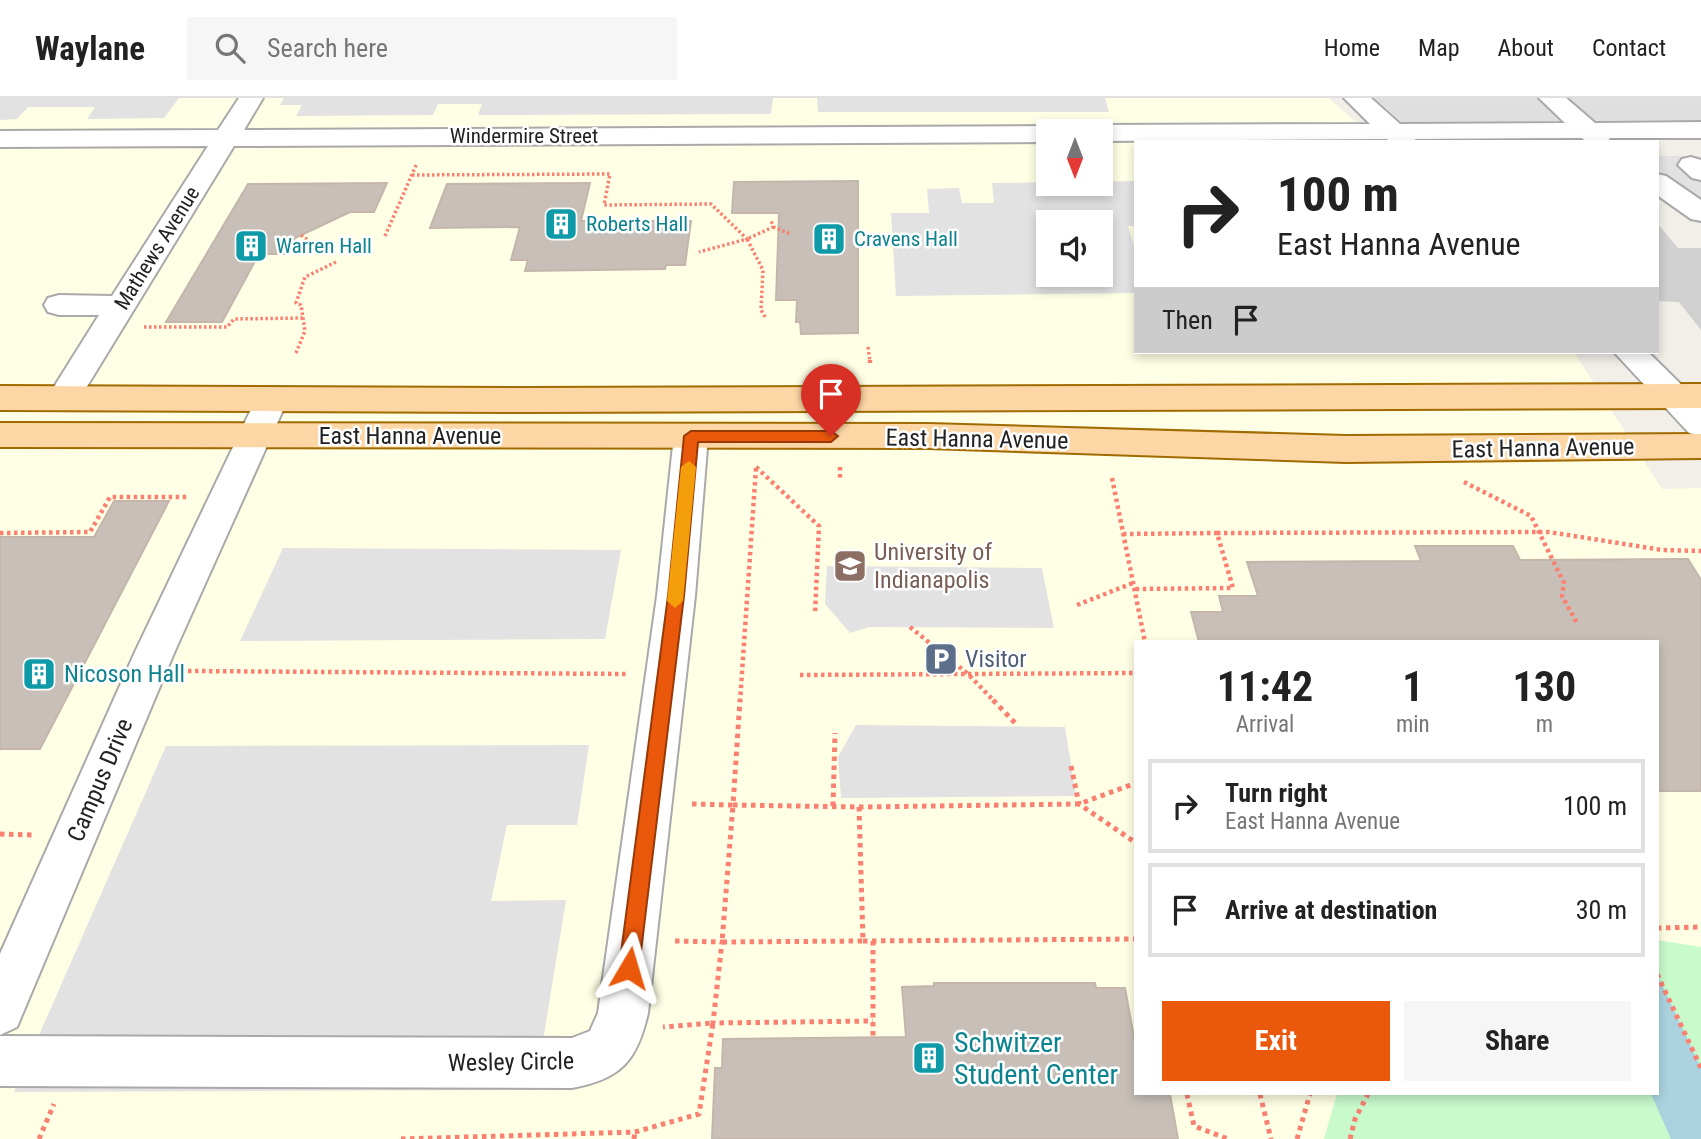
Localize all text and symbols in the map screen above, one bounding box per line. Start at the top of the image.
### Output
search box [187,17,677,80]
text: Waylane [35,29,145,68]
icon: search [211,29,249,67]
text: Search here [267,33,388,63]
text: Home [1324,34,1380,62]
text: Map [1418,34,1460,62]
text: About [1498,34,1554,62]
text: Contact [1592,34,1666,62]
north arrow [1036,119,1113,196]
map controls [1036,119,1113,287]
street label: Windermire Street [450,124,598,148]
text: 100 m [1277,166,1399,223]
icon: right [1162,168,1253,259]
street label: Mathews Avenue [110,182,205,314]
building icon: Roberts Hall [542,205,580,243]
button: sound [1036,210,1113,287]
place label: Roberts Hall [586,212,688,236]
building icon: Cravens Hall [810,220,848,258]
text: East Hanna Avenue [1277,225,1521,263]
building icon: Warren Hall [232,227,270,265]
place label: Cravens Hall [854,227,958,251]
place label: Warren Hall [276,234,372,258]
icon: arrive [1227,301,1265,339]
text: Then [1162,305,1213,335]
pin [801,364,861,436]
icon: arrive [812,375,850,413]
street label: East Hanna Avenue [319,422,501,450]
street label: East Hanna Avenue [885,423,1069,455]
street label: East Hanna Avenue [1451,432,1635,464]
place label: University of Indianapolis [874,538,992,594]
school or university icon: University of Indianapolis [831,547,869,585]
parking icon: Visitor [922,640,960,678]
place label: Visitor [965,645,1027,673]
building icon: Nicoson Hall [20,655,58,693]
place label: Nicoson Hall [64,660,185,688]
text: 11:42 [1217,662,1313,711]
text: 1 [1402,662,1423,711]
text: 130 [1512,662,1576,711]
text: Arrival [1236,711,1294,738]
text: min [1396,711,1430,738]
text: m [1536,711,1553,738]
street label: Campus Drive [62,714,138,846]
text: Turn right [1225,778,1327,808]
icon: right [1166,787,1204,825]
text: 100 m [1563,791,1627,821]
text: East Hanna Avenue [1225,808,1400,835]
icon: arrive [1166,891,1204,929]
text: Arrive at destination [1225,895,1437,925]
text: 30 m [1576,895,1627,925]
position arrow [592,931,666,1005]
button: Exit [1162,1001,1390,1081]
button: Share [1404,1001,1631,1081]
place label: Schwitzer Student Center [954,1026,1118,1091]
building icon: Schwitzer Student Center [910,1039,948,1077]
street label: Wesley Circle [448,1047,574,1077]

